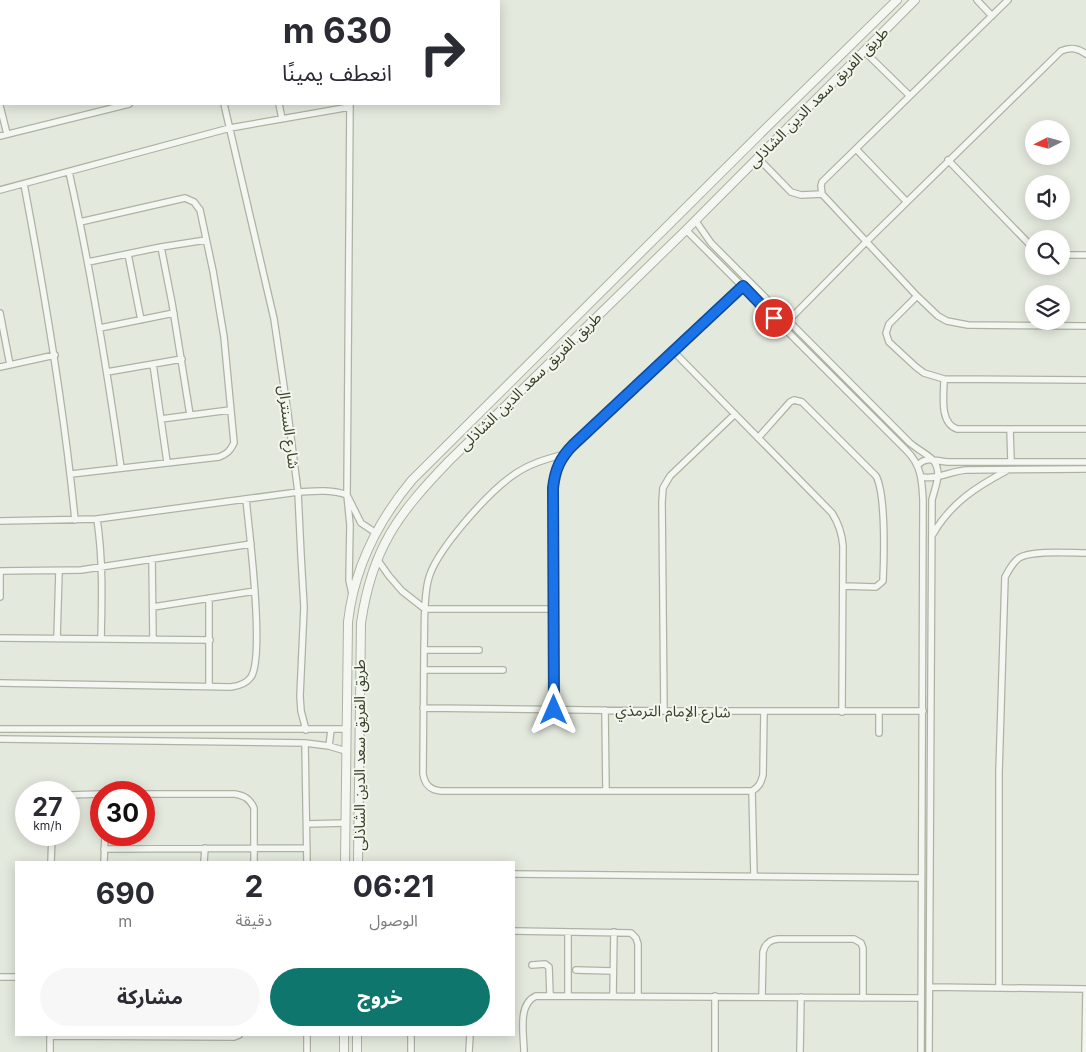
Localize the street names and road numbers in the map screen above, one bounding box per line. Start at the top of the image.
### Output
street label: طريق الفريق سعد الدين الشاذلى [744,23,893,172]
street label: طريق الفريق سعد الدين الشاذلى [455,308,606,455]
street label: شارع السنترال [271,384,304,470]
street label: طريق الفريق سعد الدين الشاذلى [350,659,370,851]
street label: شارع الإمام الترمذي [615,700,731,725]

